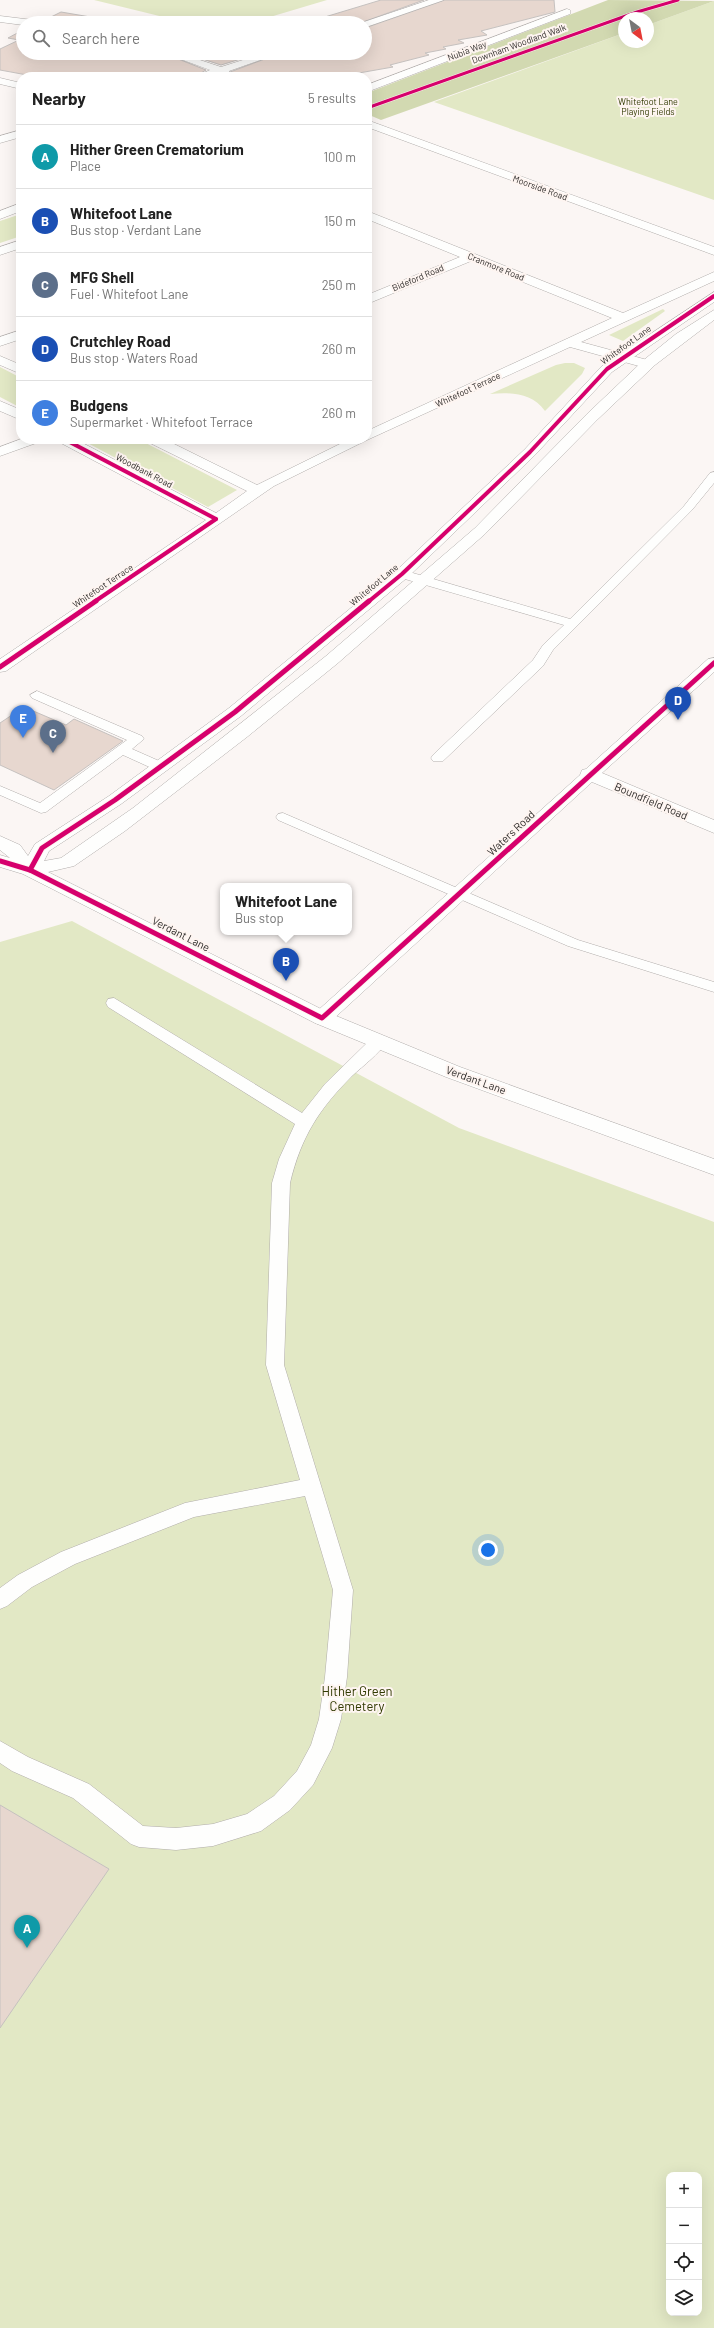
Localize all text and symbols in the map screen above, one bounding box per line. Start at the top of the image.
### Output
north arrow [618,12,654,48]
search box [16,16,372,60]
street label: Downham Woodland Walk [470,21,568,66]
icon: search [30,27,52,49]
text: Search here [62,29,140,47]
street label: Nubia Way [446,38,488,63]
text: Nearby [32,88,86,108]
text: 5 results [308,90,356,106]
park label: Whitefoot Lane Playing Fields [618,96,678,117]
text: Hither Green Crematorium [70,140,244,158]
text: A [41,149,49,165]
text: 100 m [323,149,356,165]
text: Place [70,158,101,174]
street label: Moorside Road [511,173,569,203]
text: Whitefoot Lane [70,204,172,222]
text: B [41,213,49,229]
text: 150 m [324,213,356,229]
text: Bus stop · Verdant Lane [70,222,201,238]
street label: Cranmore Road [466,250,526,283]
street label: Bideford Road [390,262,445,293]
text: MFG Shell [70,268,134,286]
text: C [41,277,49,293]
text: 250 m [322,277,356,293]
text: Fuel · Whitefoot Lane [70,286,188,302]
street label: Whitefoot Lane [598,322,653,367]
text: Crutchley Road [70,332,171,350]
text: D [41,341,49,357]
text: 260 m [322,341,356,357]
text: Bus stop · Waters Road [70,350,198,366]
street label: Whitefoot Terrace [434,370,502,409]
text: Budgens [70,396,128,414]
text: E [41,405,49,421]
text: 260 m [322,405,356,421]
text: Supermarket · Whitefoot Terrace [70,414,253,430]
street label: Woodbank Road [114,451,175,490]
street label: Whitefoot Terrace [70,561,135,610]
street label: Whitefoot Lane [347,561,400,608]
pin: D [665,687,691,720]
pin: E [10,705,36,738]
pin: C [40,720,66,753]
street label: Boundfield Road [613,779,690,822]
street label: Waters Road [484,807,537,858]
popup [220,883,352,935]
text: Whitefoot Lane [235,892,337,910]
text: Bus stop [235,910,284,926]
street label: Verdant Lane [150,913,212,954]
pin: B [273,948,299,981]
street label: Verdant Lane [444,1063,508,1096]
your location [478,1540,498,1560]
park label: Hither Green Cemetery [321,1683,393,1714]
pin: A [14,1915,40,1948]
map controls [666,2172,702,2316]
button: + [666,2172,702,2208]
button: − [666,2208,702,2244]
button: locate [666,2244,702,2280]
button: layers [666,2280,702,2316]

